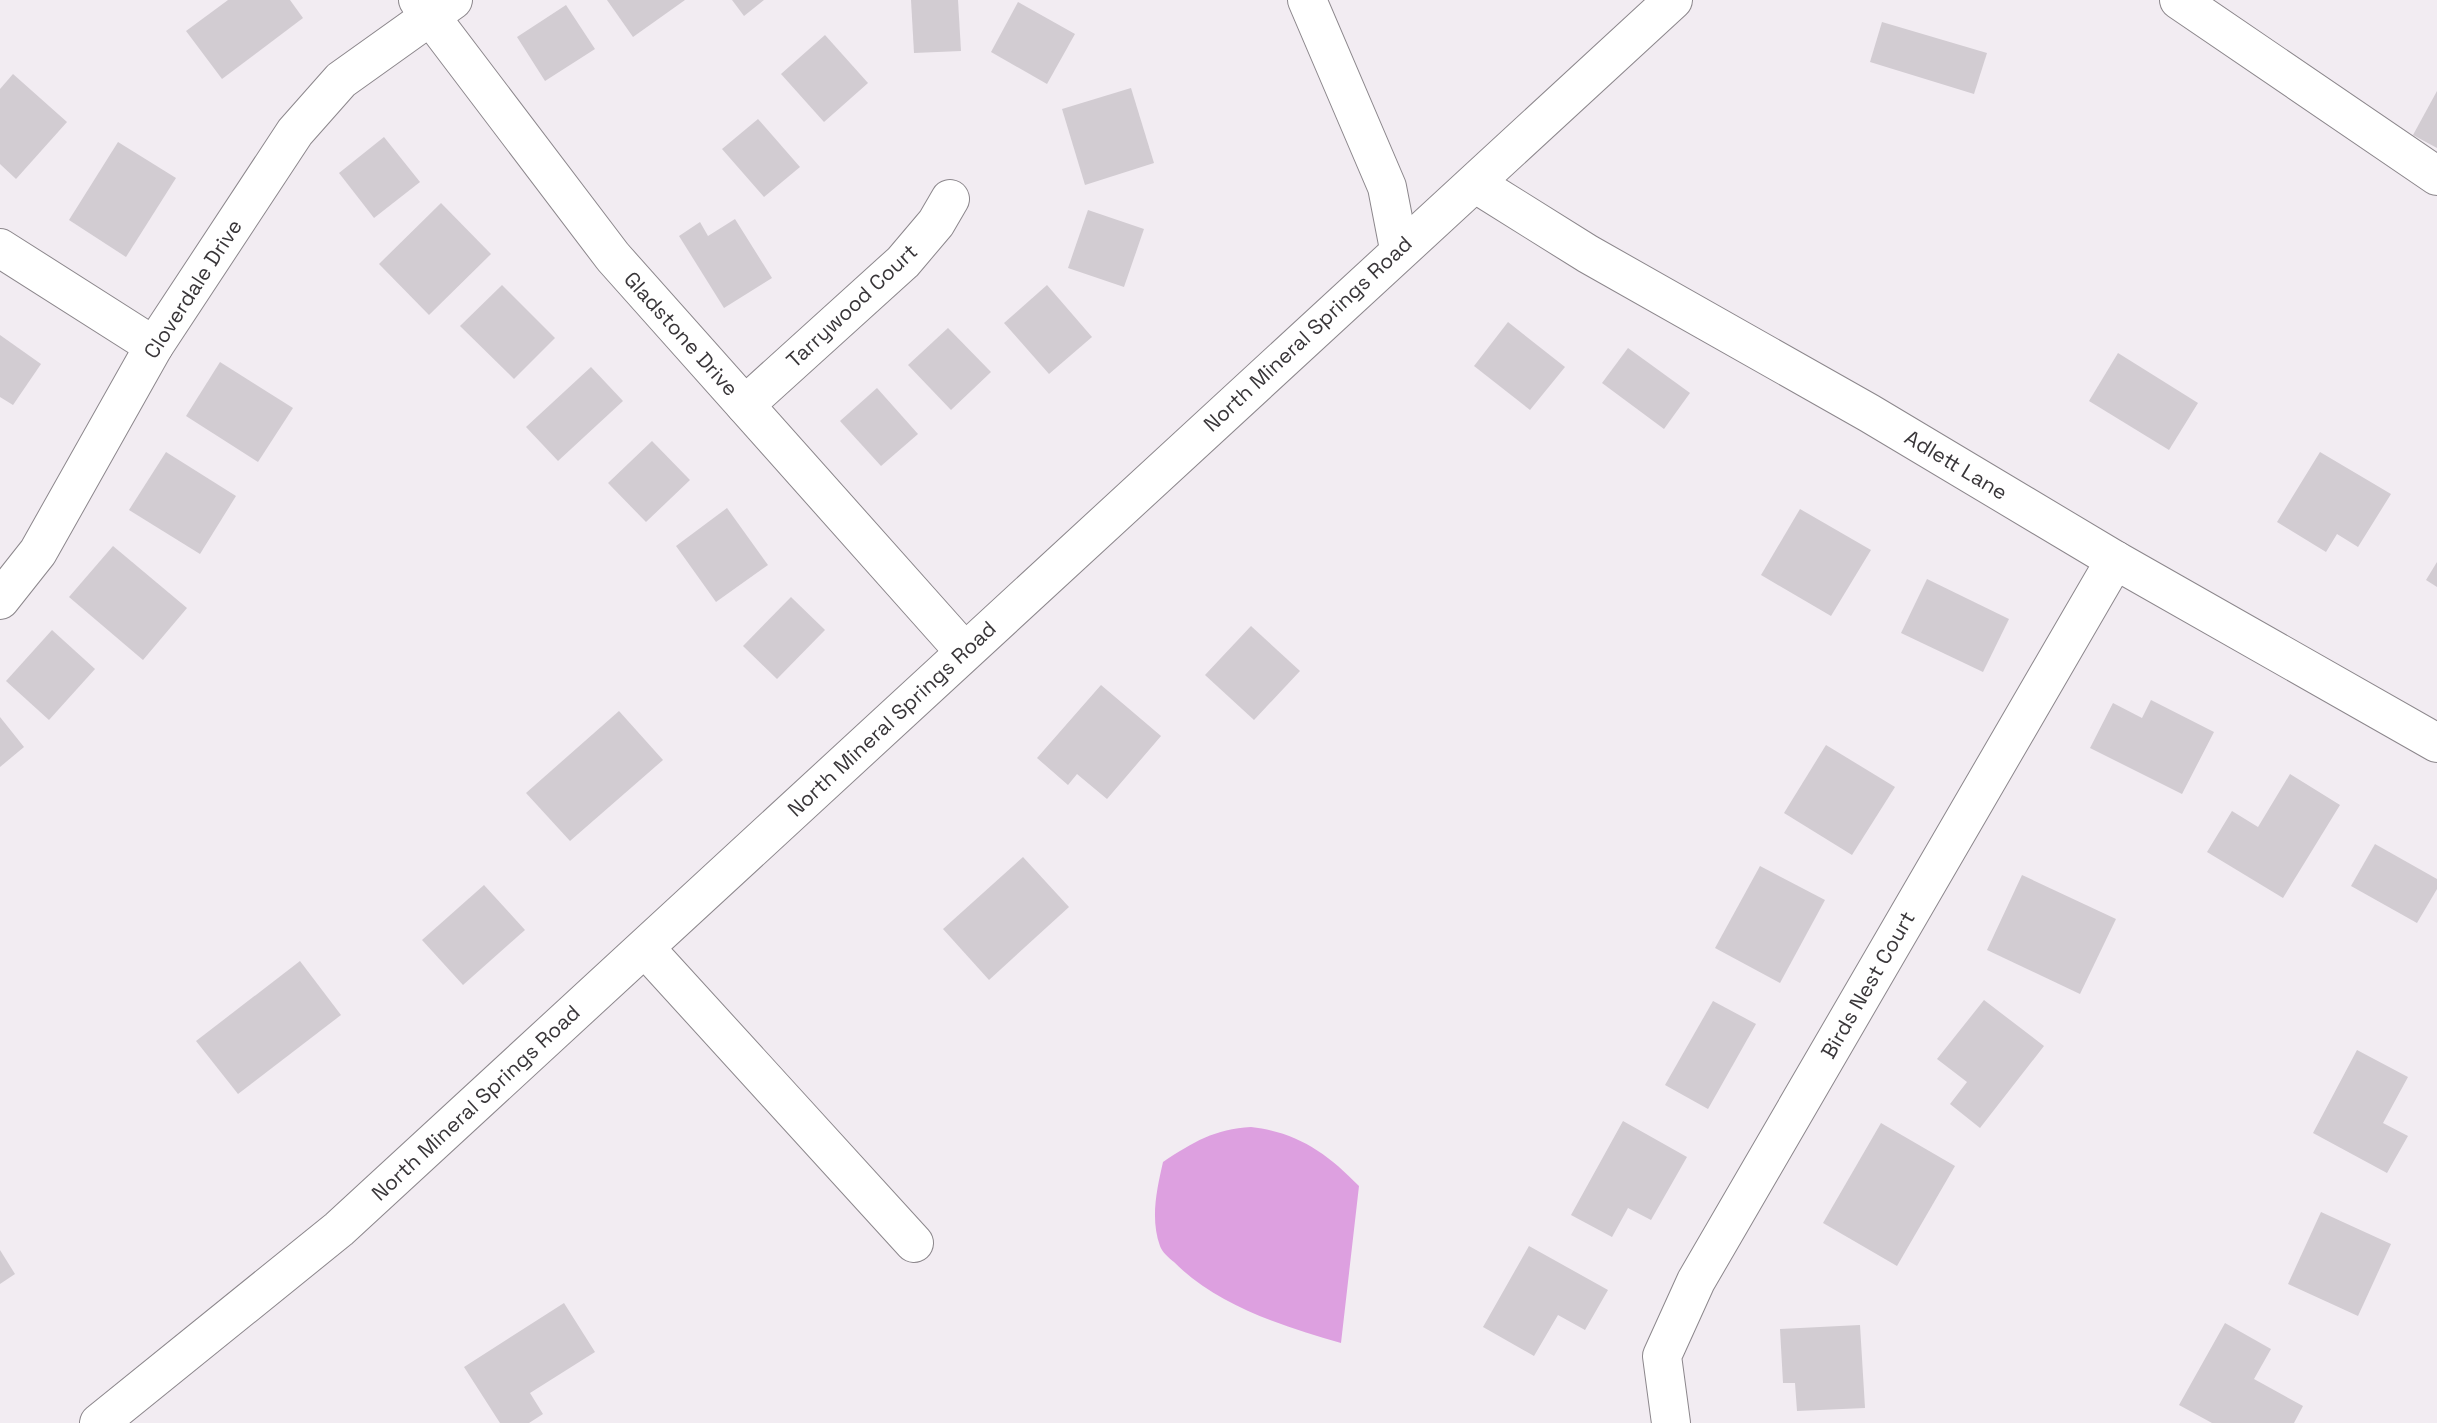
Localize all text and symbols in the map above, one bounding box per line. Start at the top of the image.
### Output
street label: Cloverdale Drive [137,214,248,364]
street label: North Mineral Springs Road [1198,230,1418,437]
street label: Tarrywood Court [780,238,923,373]
street label: Gladstone Drive [618,266,744,402]
street label: Adlett Lane [1900,423,2012,506]
street label: North Mineral Springs Road [782,615,1002,822]
street label: Birds Nest Court [1814,906,1921,1063]
street label: North Mineral Springs Road [366,999,586,1206]

